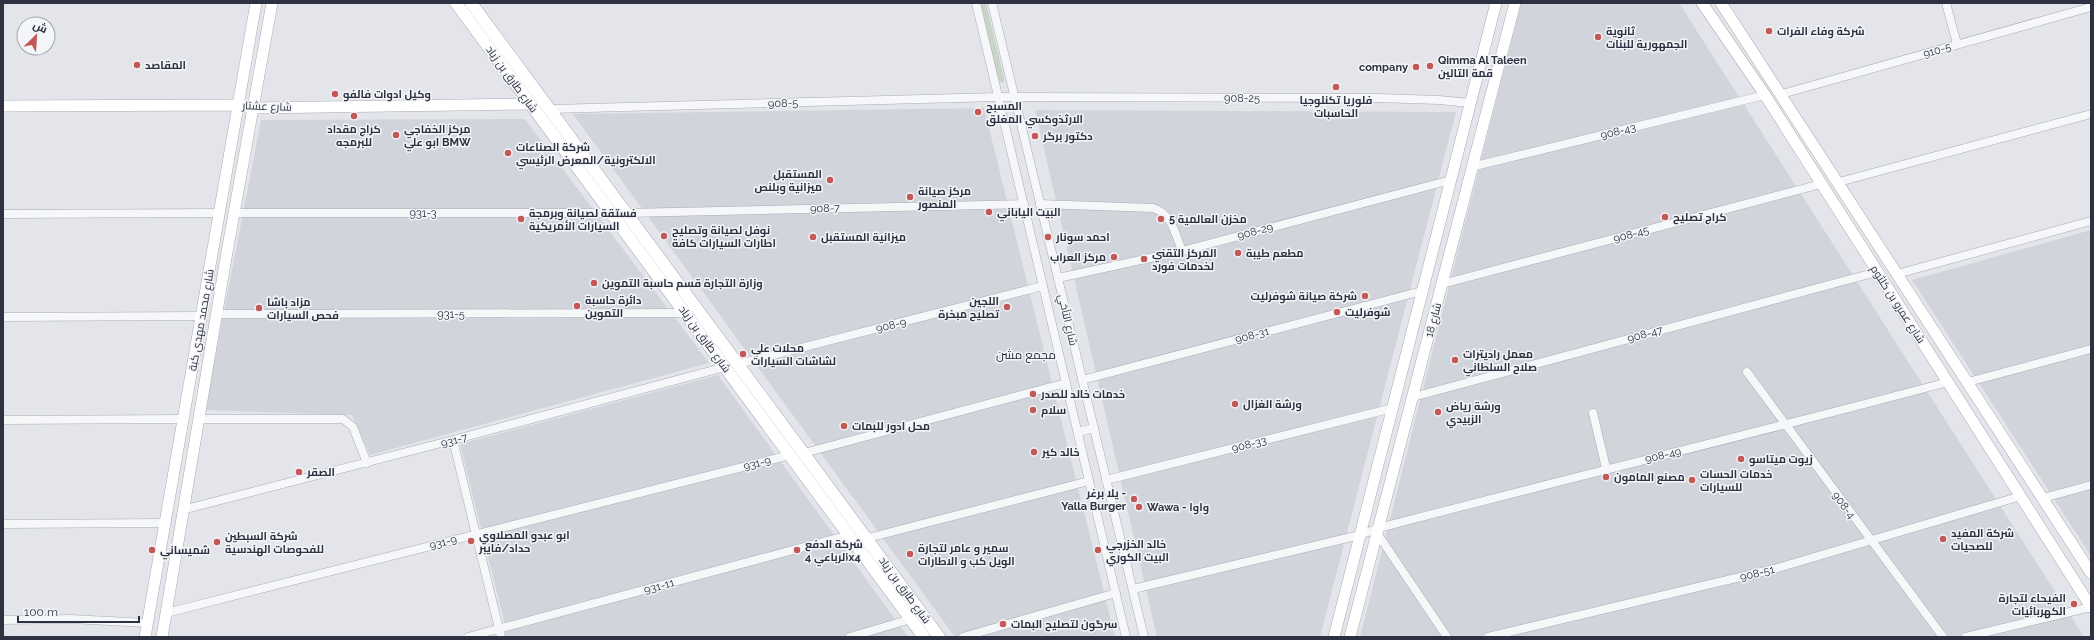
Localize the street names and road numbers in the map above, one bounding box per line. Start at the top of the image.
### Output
street label: 910-5 [1922,40,1953,61]
street label: شارع طارق بن زياد [482,43,540,116]
street label: 908-25 [1224,92,1260,105]
street label: 908-5 [768,96,798,111]
street label: شارع عشتار [241,99,292,115]
street label: 908-43 [1599,121,1637,142]
street label: 908-7 [810,202,840,215]
street label: 931-3 [409,207,437,220]
street label: 908-29 [1236,220,1274,242]
street label: 908-45 [1612,224,1650,245]
street label: شارع عمرو بن كلثوم [1867,263,1928,346]
street label: شارع محمد مهدي كبة [186,268,219,372]
street label: شارع التآخي [1053,293,1080,348]
street label: شارع 18 [1423,301,1445,339]
street label: شارع طارق بن زياد [675,303,733,376]
street label: 931-5 [437,308,465,321]
street label: 908-9 [875,315,908,336]
street label: 908-47 [1626,324,1664,345]
street label: 908-31 [1234,325,1271,346]
street label: 931-7 [439,431,469,450]
street label: 908-33 [1230,434,1268,455]
street label: 908-49 [1644,445,1682,466]
street label: 931-9 [742,454,772,473]
street label: 908-4 [1829,489,1858,521]
street label: 931-9 [428,533,458,552]
street label: شارع طارق بن زياد [875,554,933,627]
street label: 908-51 [1739,563,1776,584]
street label: 931-11 [643,576,676,597]

